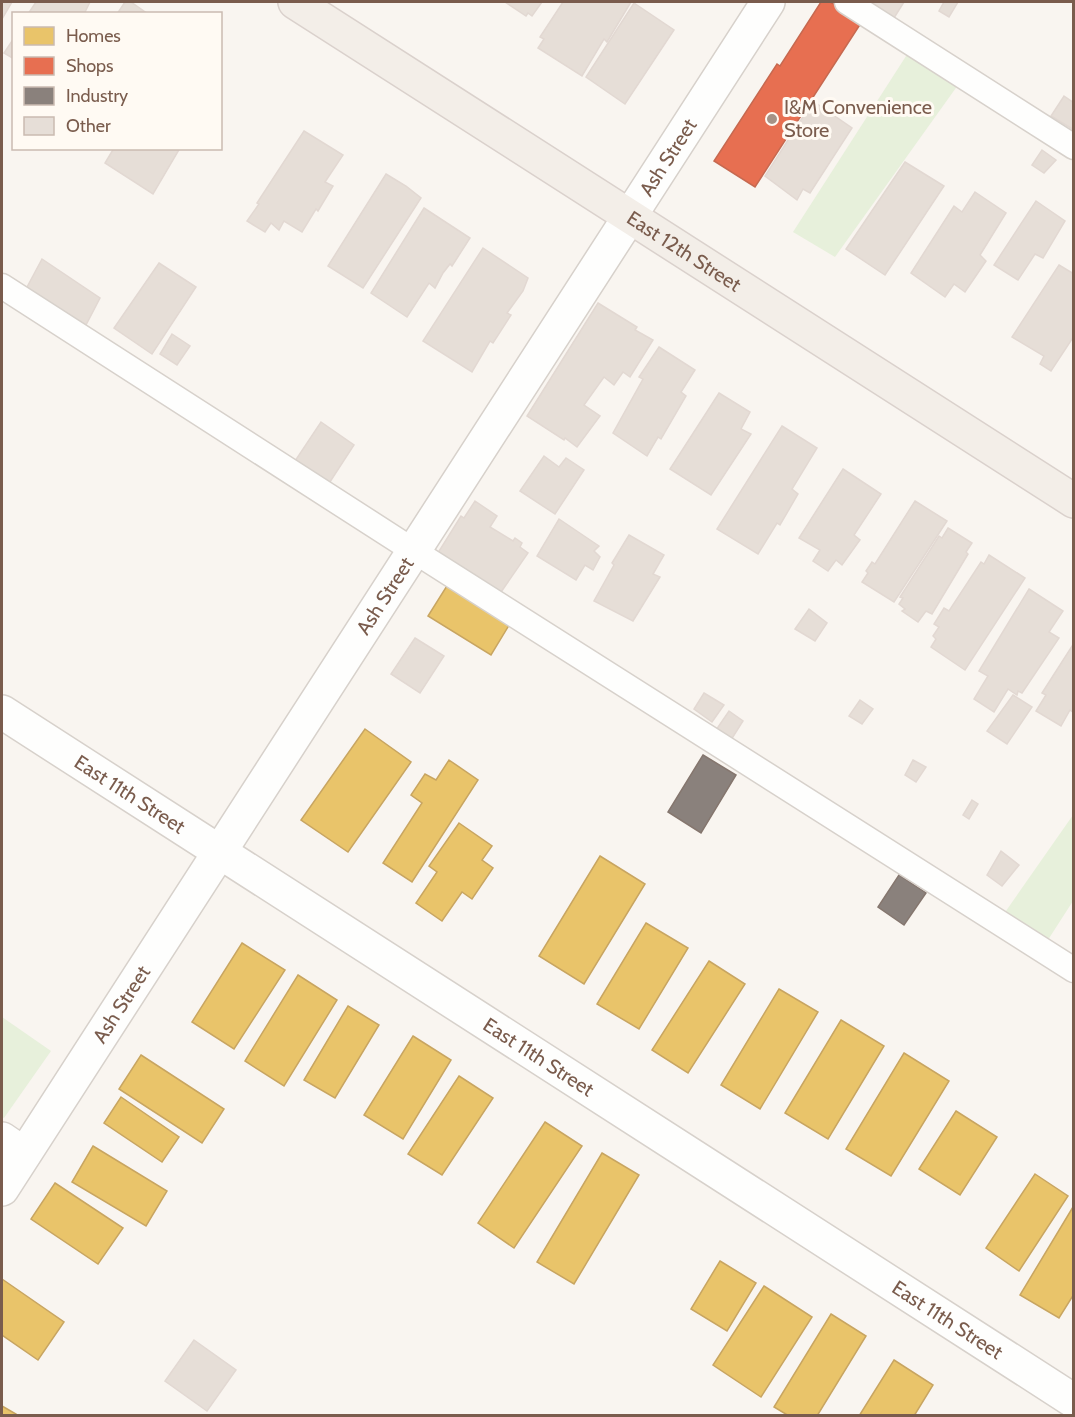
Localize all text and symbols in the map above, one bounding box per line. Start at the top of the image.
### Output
legend [12,12,222,150]
text: Homes [66,25,121,47]
text: Shops [66,55,114,77]
text: Industry [66,85,128,107]
place label: I&M Convenience Store [784,95,932,142]
marker: I&M Convenience Store [765,112,779,126]
street label: Ash Street [634,114,702,200]
text: Other [66,115,111,137]
street label: East 12th Street [622,206,746,297]
street label: Ash Street [351,552,419,639]
street label: East 11th Street [70,750,190,839]
street label: Ash Street [88,961,155,1047]
street label: East 11th Street [479,1013,599,1101]
street label: East 11th Street [888,1275,1008,1364]

